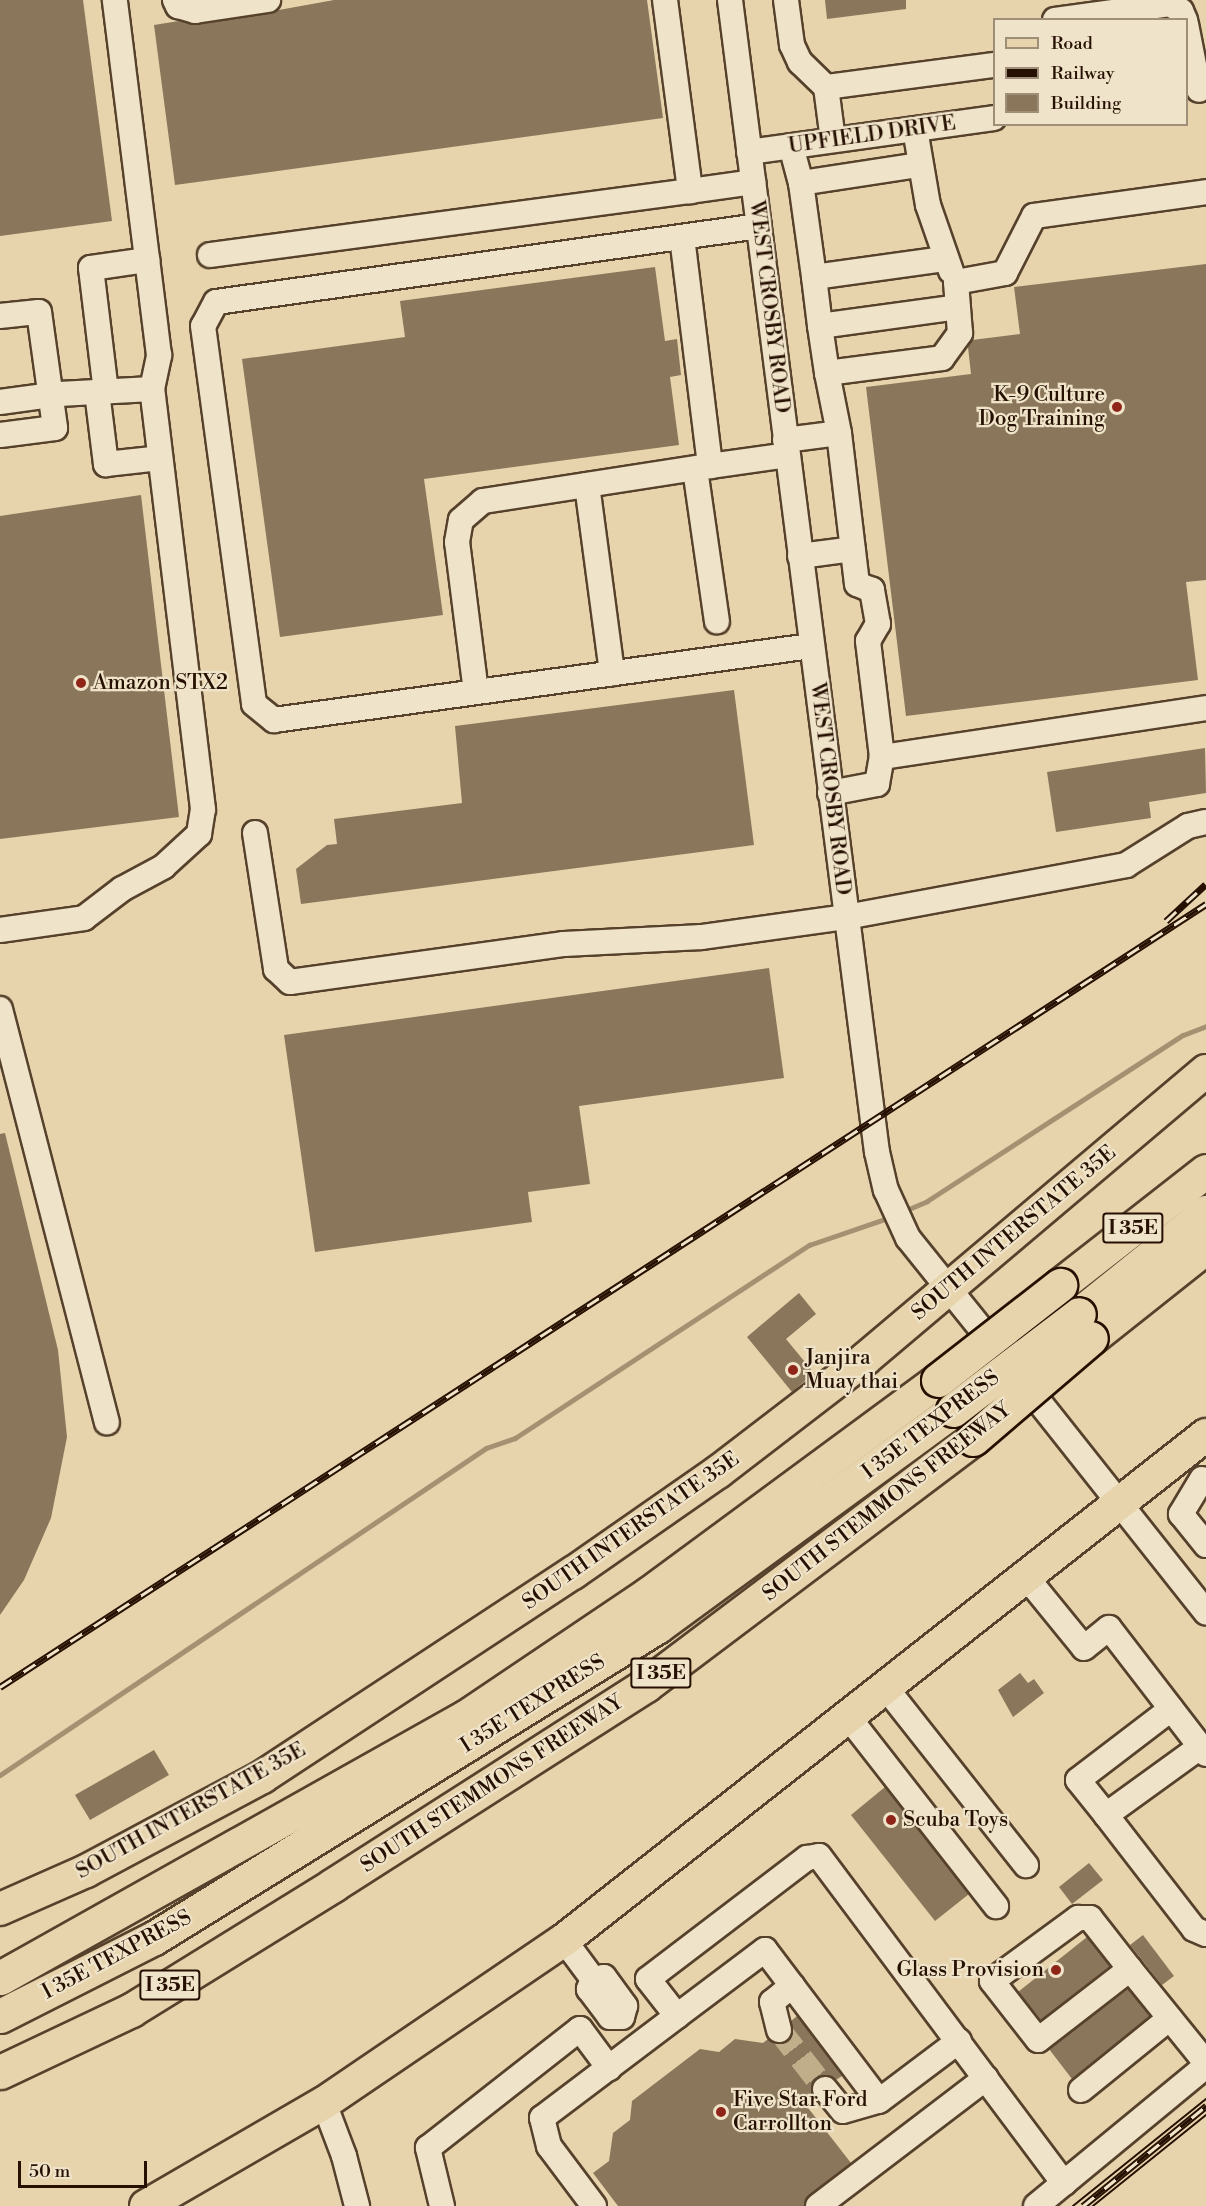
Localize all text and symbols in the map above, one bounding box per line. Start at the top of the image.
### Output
legend [993,18,1188,126]
text: Road [1051,32,1093,55]
text: Railway [1051,62,1114,85]
text: Building [1051,92,1121,115]
street label: UPFIELD DRIVE [787,111,957,159]
street label: WEST CROSBY ROAD [743,199,795,415]
place label: K-9 Culture Dog Training [978,382,1105,432]
marker: K-9 Culture Dog Training [1110,400,1124,414]
place label: Amazon STX2 [93,670,228,696]
marker: Amazon STX2 [74,676,88,690]
street label: WEST CROSBY ROAD [804,681,856,897]
street label: SOUTH INTERSTATE 35E [907,1140,1121,1326]
road number: I 35E [1102,1211,1164,1245]
place label: Janjira Muay thai [805,1345,898,1395]
marker: Janjira Muay thai [786,1363,800,1377]
street label: I 35E TEXPRESS [857,1365,1005,1485]
street label: SOUTH STEMMONS FREEWAY [758,1397,1016,1607]
street label: SOUTH INTERSTATE 35E [518,1447,744,1615]
street label: I 35E TEXPRESS [456,1649,610,1759]
road number: I 35E [630,1656,692,1690]
street label: SOUTH STEMMONS FREEWAY [356,1690,628,1878]
street label: SOUTH INTERSTATE 35E [72,1737,310,1885]
place label: Scuba Toys [903,1807,1008,1833]
marker: Scuba Toys [884,1813,898,1827]
street label: I 35E TEXPRESS [38,1905,196,2005]
place label: Glass Provision [897,1957,1044,1983]
marker: Glass Provision [1049,1963,1063,1977]
road number: I 35E [138,1968,201,2002]
place label: Five Star Ford Carrollton [733,2087,867,2137]
marker: Five Star Ford Carrollton [714,2105,728,2119]
scale bar [21,2149,150,2187]
text: 50 m [29,2160,70,2183]

